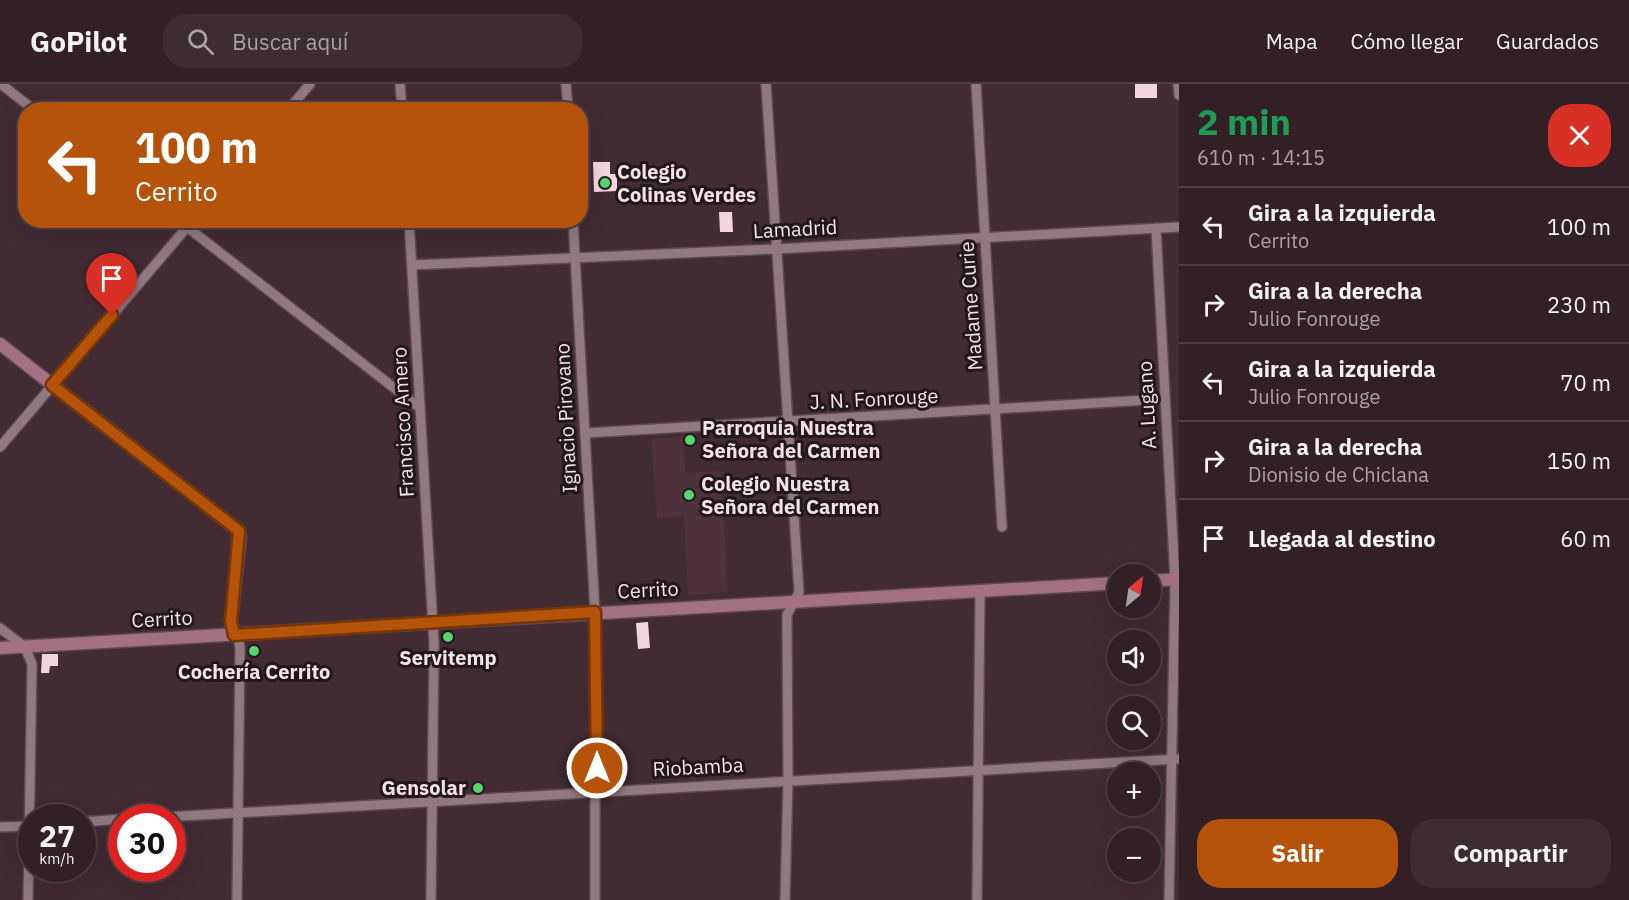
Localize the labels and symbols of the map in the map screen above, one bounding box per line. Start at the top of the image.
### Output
place label: Colegio Colinas Verdes [617,158,756,208]
marker: Colegio Colinas Verdes [598,176,612,190]
street label: Lamadrid [752,213,838,244]
street label: Madame Curie [953,241,988,372]
pin [86,253,137,315]
street label: Ignacio Pirovano [548,342,583,494]
street label: Francisco Amero [385,346,420,498]
street label: A. Lugano [1131,360,1162,450]
street label: J. N. Fonrouge [809,382,939,415]
place label: Parroquia Nuestra Señora del Carmen [702,414,881,464]
marker: Parroquia Nuestra Señora del Carmen [683,433,697,447]
place label: Colegio Nuestra Señora del Carmen [701,470,880,520]
marker: Colegio Nuestra Señora del Carmen [682,488,696,502]
north arrow [1107,564,1161,618]
street label: Cerrito [617,574,679,605]
street label: Cerrito [131,603,193,634]
marker: Servitemp [441,630,455,644]
marker: Cochería Cerrito [247,644,261,658]
place label: Servitemp [399,644,497,671]
place label: Cochería Cerrito [178,658,330,685]
position arrow [565,736,629,800]
street label: Riobamba [652,751,744,782]
place label: Gensolar [382,774,466,801]
marker: Gensolar [471,781,485,795]
speed limit sign: 30 [108,804,186,882]

